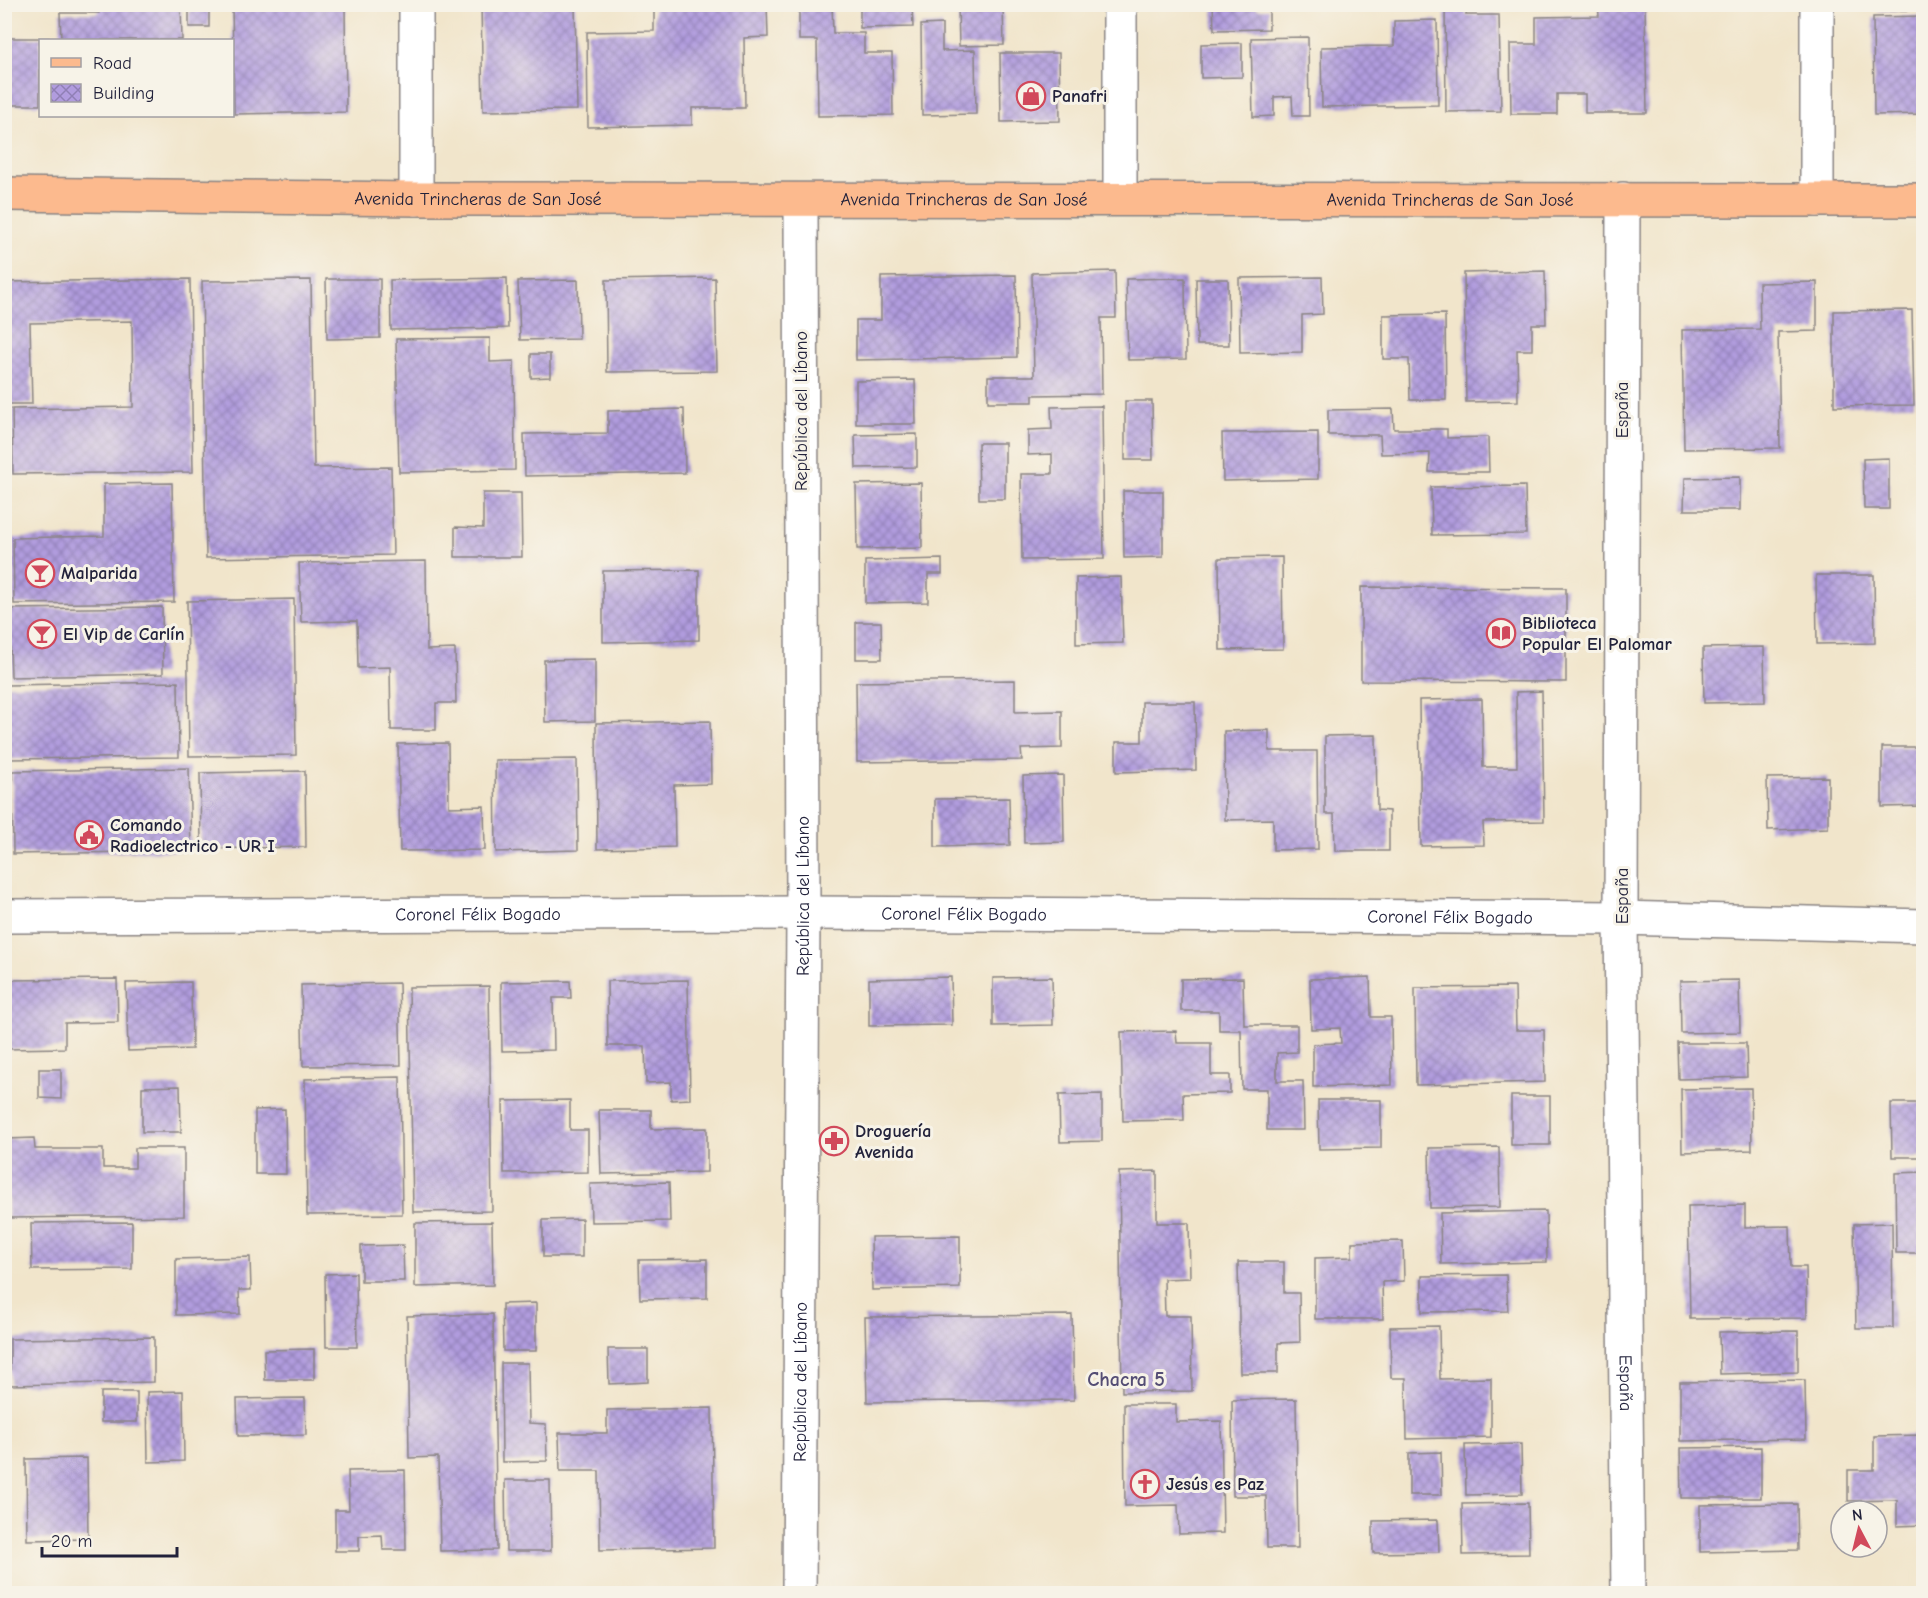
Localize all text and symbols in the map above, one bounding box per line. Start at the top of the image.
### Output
legend [39,39,234,117]
text: Road [93,53,132,74]
shop icon: Panafri [1015,80,1047,112]
text: Building [93,83,155,104]
place label: Panafri [1052,86,1107,107]
street label: Avenida Trincheras de San José [354,188,602,210]
street label: Avenida Trincheras de San José [840,189,1088,210]
street label: Avenida Trincheras de San José [1326,189,1574,210]
street label: República del Líbano [791,331,812,491]
street label: España [1612,382,1633,438]
bar icon: Malparida [24,557,56,589]
place label: Malparida [61,563,138,584]
place label: Biblioteca Popular El Palomar [1522,613,1672,655]
library icon: Biblioteca Popular El Palomar [1485,617,1517,649]
bar icon: El Vip de Carlín [26,618,58,650]
place label: El Vip de Carlín [63,624,184,645]
place label: Comando Radioelectrico - UR I [110,815,275,857]
street label: República del Líbano [792,816,814,976]
public building icon: Comando Radioelectrico - UR I [73,819,105,851]
street label: España [1612,868,1633,924]
street label: Coronel Félix Bogado [395,903,561,925]
street label: Coronel Félix Bogado [881,903,1047,925]
street label: Coronel Félix Bogado [1367,906,1533,928]
place label: Droguería Avenida [855,1121,931,1163]
pharmacy icon: Droguería Avenida [818,1125,850,1157]
street label: República del Líbano [789,1302,811,1462]
street label: España [1615,1355,1637,1411]
district label: Chacra 5 [1087,1368,1165,1391]
church icon: Jesús es Paz [1129,1468,1161,1500]
place label: Jesús es Paz [1166,1474,1264,1495]
north arrow [1829,1499,1889,1559]
text: N [1851,1506,1864,1525]
scale bar [42,1520,177,1558]
text: 20 m [51,1531,92,1552]

